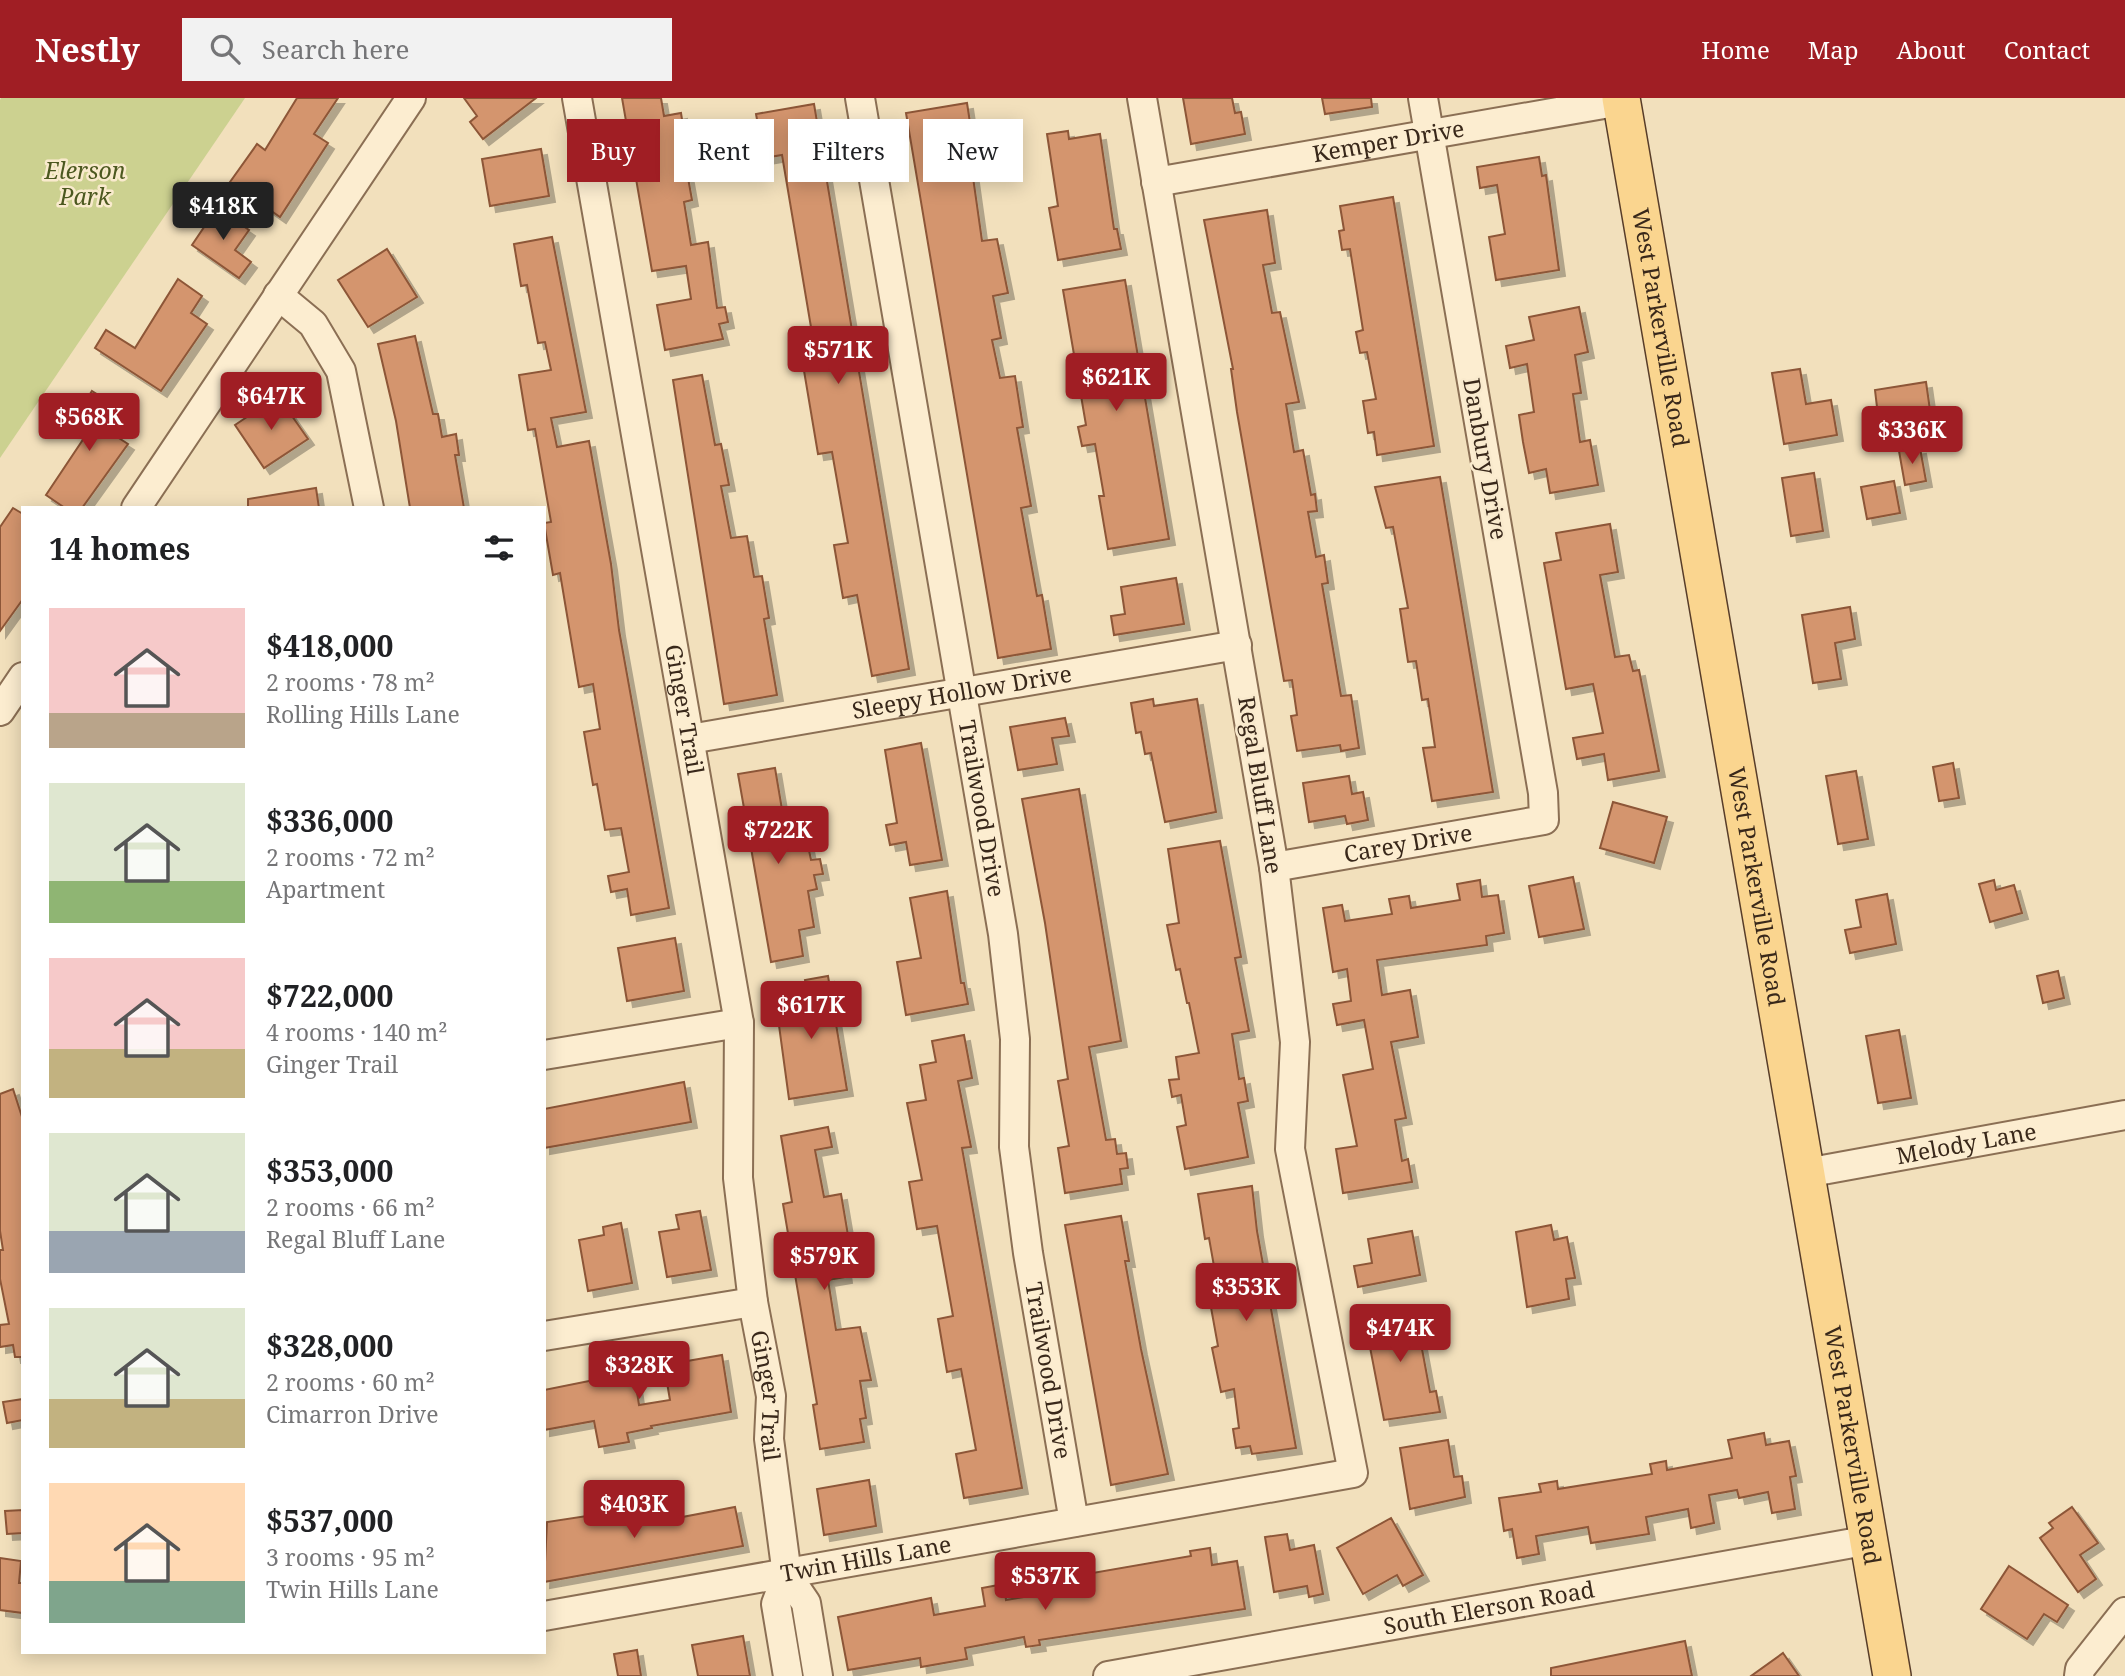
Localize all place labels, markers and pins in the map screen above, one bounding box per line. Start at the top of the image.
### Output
pin: $418K [174,183,272,242]
pin: $571K [789,327,887,386]
pin: $621K [1067,354,1165,413]
pin: $647K [222,372,320,432]
pin: $568K [40,394,138,453]
pin: $336K [1863,406,1961,466]
pin: $722K [729,806,827,866]
pin: $617K [762,982,860,1041]
pin: $579K [775,1232,873,1292]
pin: $353K [1197,1264,1295,1323]
pin: $474K [1351,1304,1449,1364]
pin: $328K [590,1342,688,1401]
pin: $403K [585,1480,683,1540]
pin: $537K [996,1552,1094,1612]

